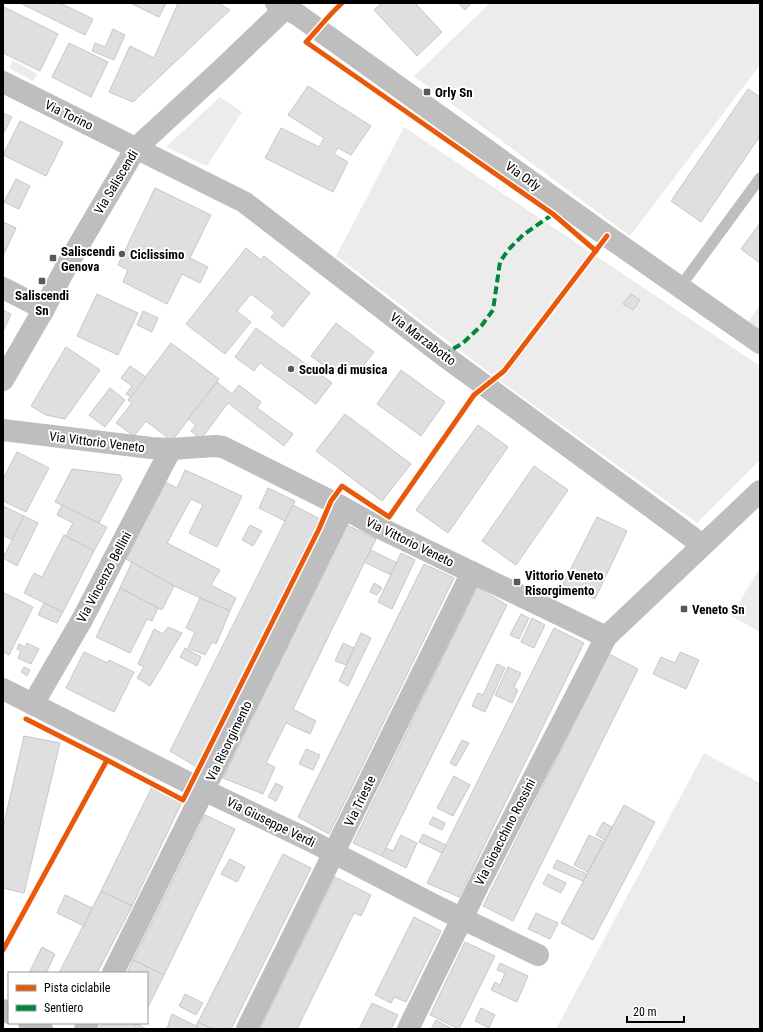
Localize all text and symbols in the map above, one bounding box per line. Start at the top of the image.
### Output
place label: Orly Sn [435,85,473,100]
marker: Orly Sn [422,87,432,97]
street label: Via Torino [42,97,96,133]
street label: Via Saliscendi [91,147,141,217]
street label: Via Orly [502,158,544,194]
place label: Saliscendi Genova [61,244,115,274]
place label: Ciclissimo [130,247,185,262]
marker: Ciclissimo [117,249,127,259]
marker: Saliscendi Genova [48,253,58,263]
marker: Saliscendi Sn [37,276,47,286]
place label: Saliscendi Sn [15,288,69,318]
street label: Via Marzabotto [387,309,459,369]
place label: Scuola di musica [299,362,387,377]
marker: Scuola di musica [286,364,296,374]
street label: Via Vittorio Veneto [48,429,146,455]
street label: Via Vittorio Veneto [364,514,456,570]
street label: Via Vincenzo Bellini [74,529,134,625]
place label: Vittorio Veneto Risorgimento [525,568,604,598]
marker: Vittorio Veneto Risorgimento [512,577,522,587]
place label: Veneto Sn [692,602,745,617]
marker: Veneto Sn [679,604,689,614]
street label: Via Risorgimento [203,698,255,784]
street label: Via Trieste [341,773,379,829]
street label: Via Gioacchino Rossini [472,776,538,888]
street label: Via Giuseppe Verdi [224,794,318,850]
legend [8,972,148,1024]
text: Pista ciclabile [44,981,111,995]
scale bar [627,998,684,1024]
text: Sentiero [44,1001,83,1015]
text: 20 m [633,1005,657,1019]

